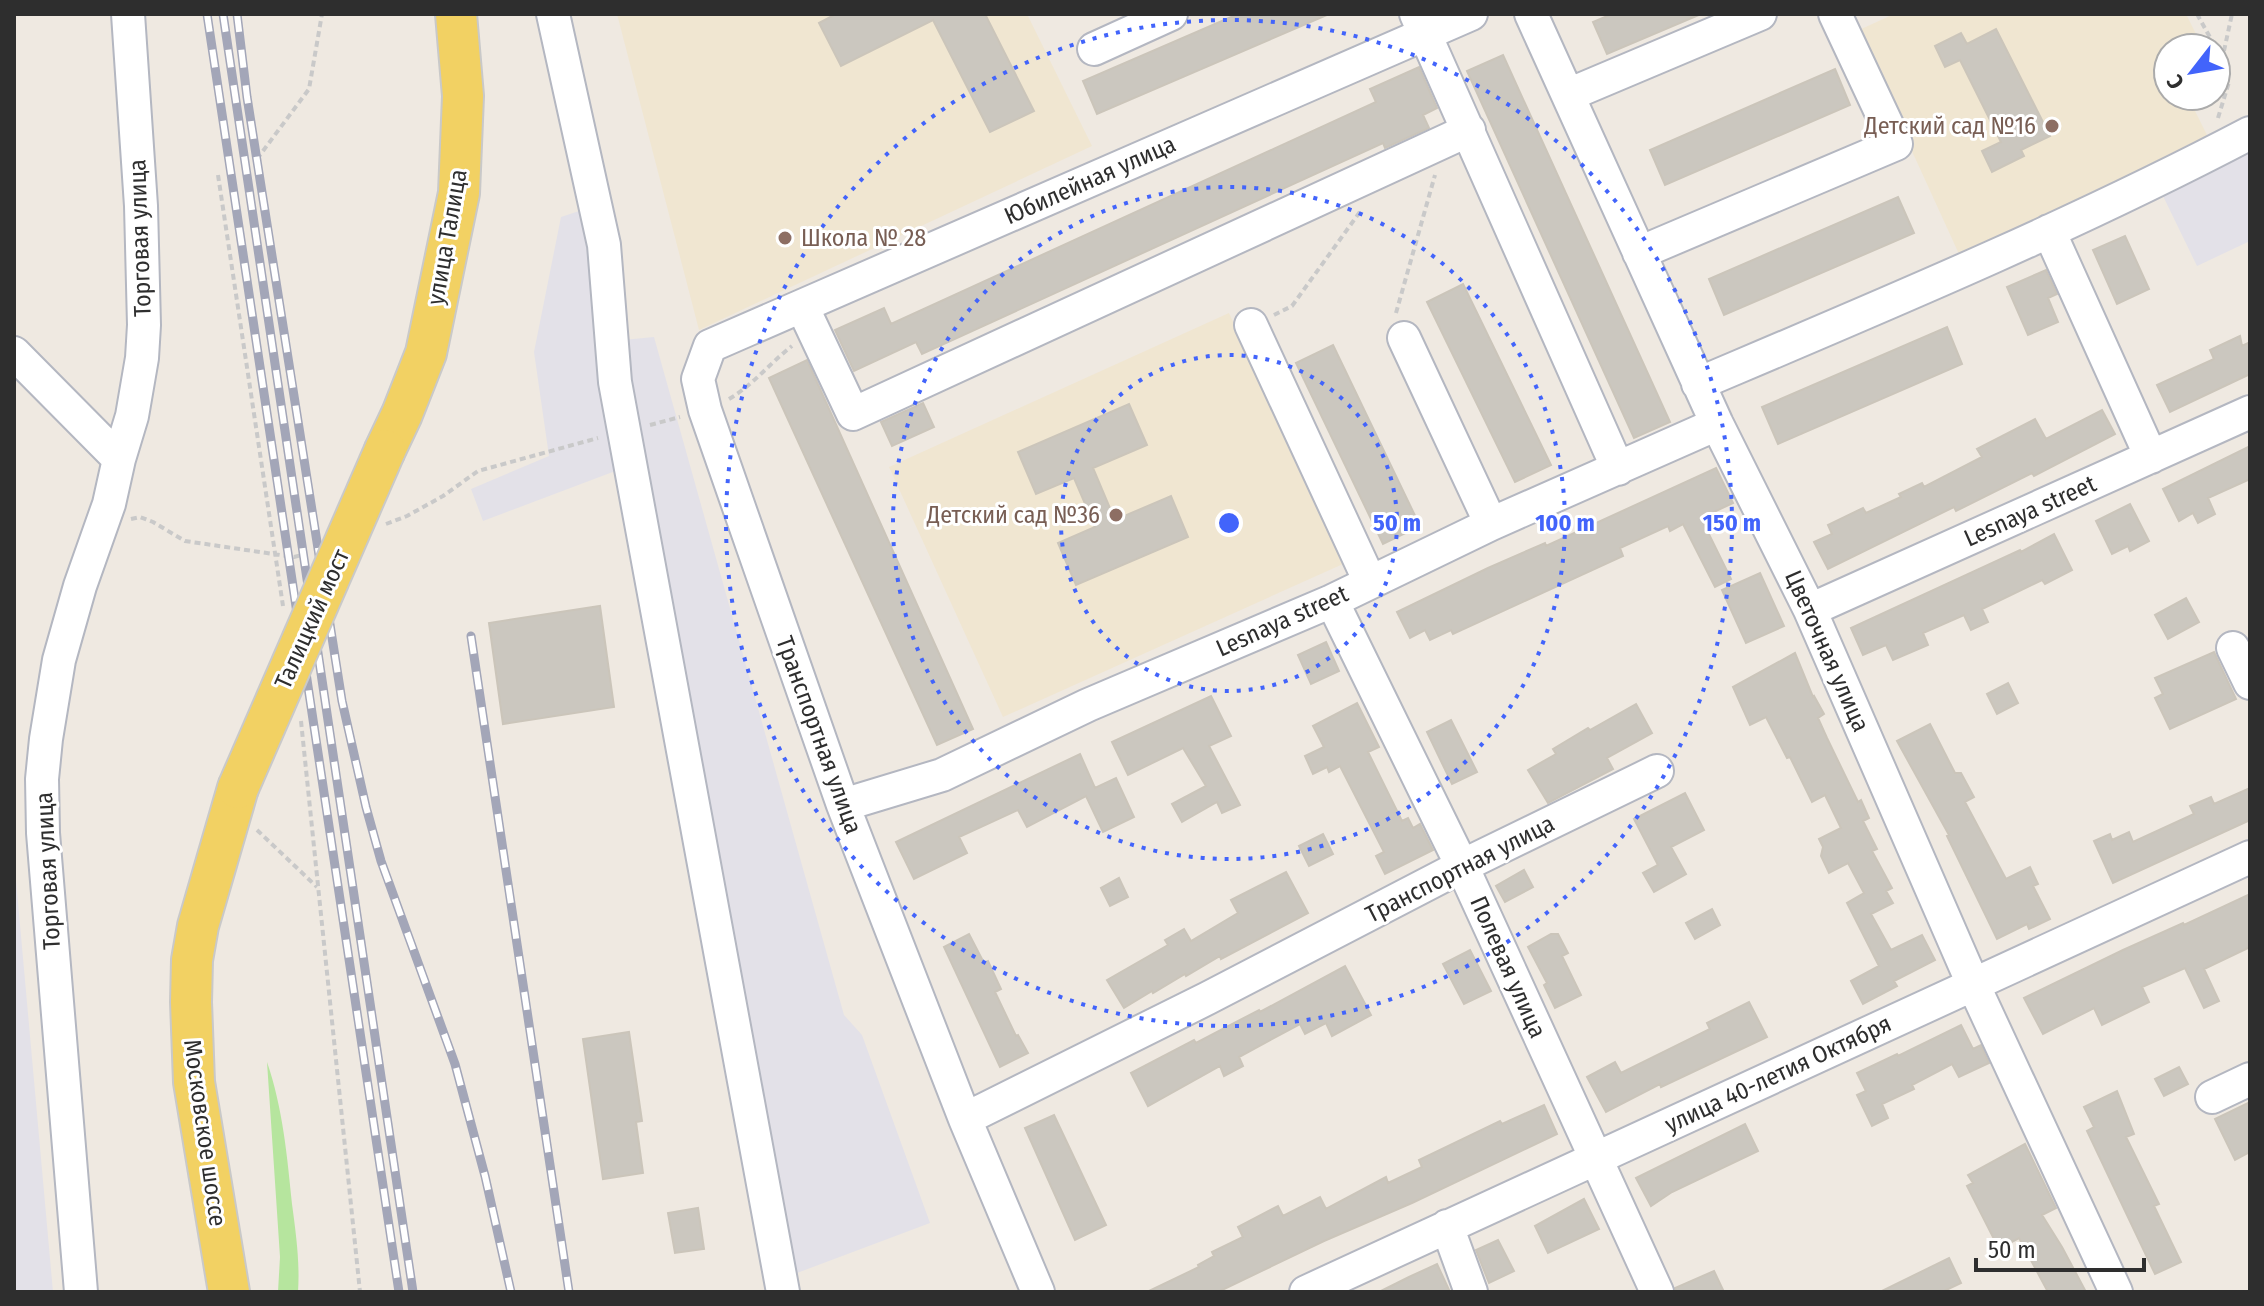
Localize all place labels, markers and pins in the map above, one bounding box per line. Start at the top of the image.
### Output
place label: Детский сад №16 [1863,112,2036,140]
marker: Детский сад №16 [2043,117,2061,135]
place label: Школа № 28 [801,224,926,252]
marker: Школа № 28 [776,229,794,247]
place label: Детский сад №36 [926,501,1100,529]
marker: Детский сад №36 [1107,506,1125,524]
centre of rings [1215,509,1243,537]

